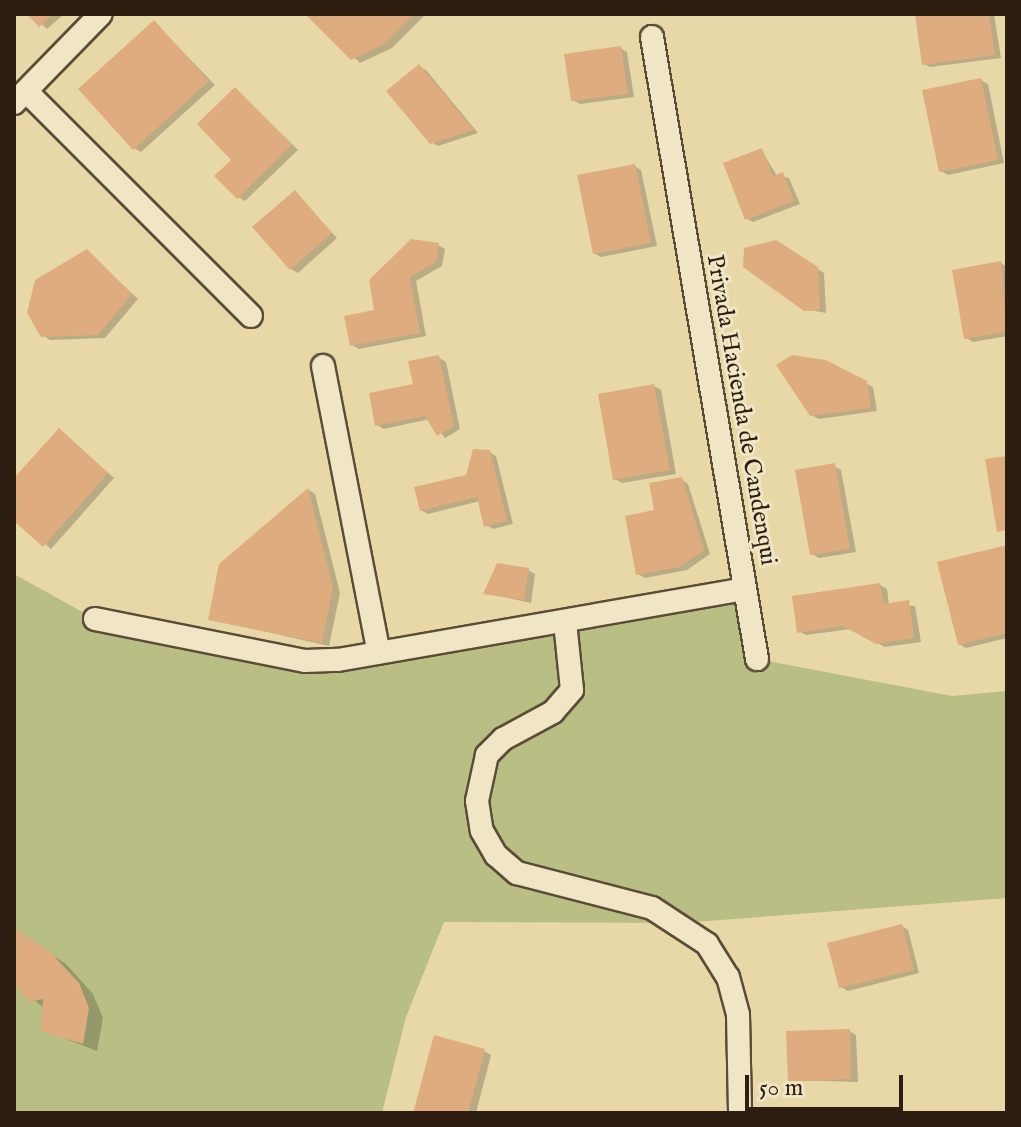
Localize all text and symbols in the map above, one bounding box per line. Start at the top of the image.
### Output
street label: Privada Hacienda de Candenqui [699,252,783,568]
scale bar [749,1059,907,1109]
text: 50 m [759,1073,803,1104]

